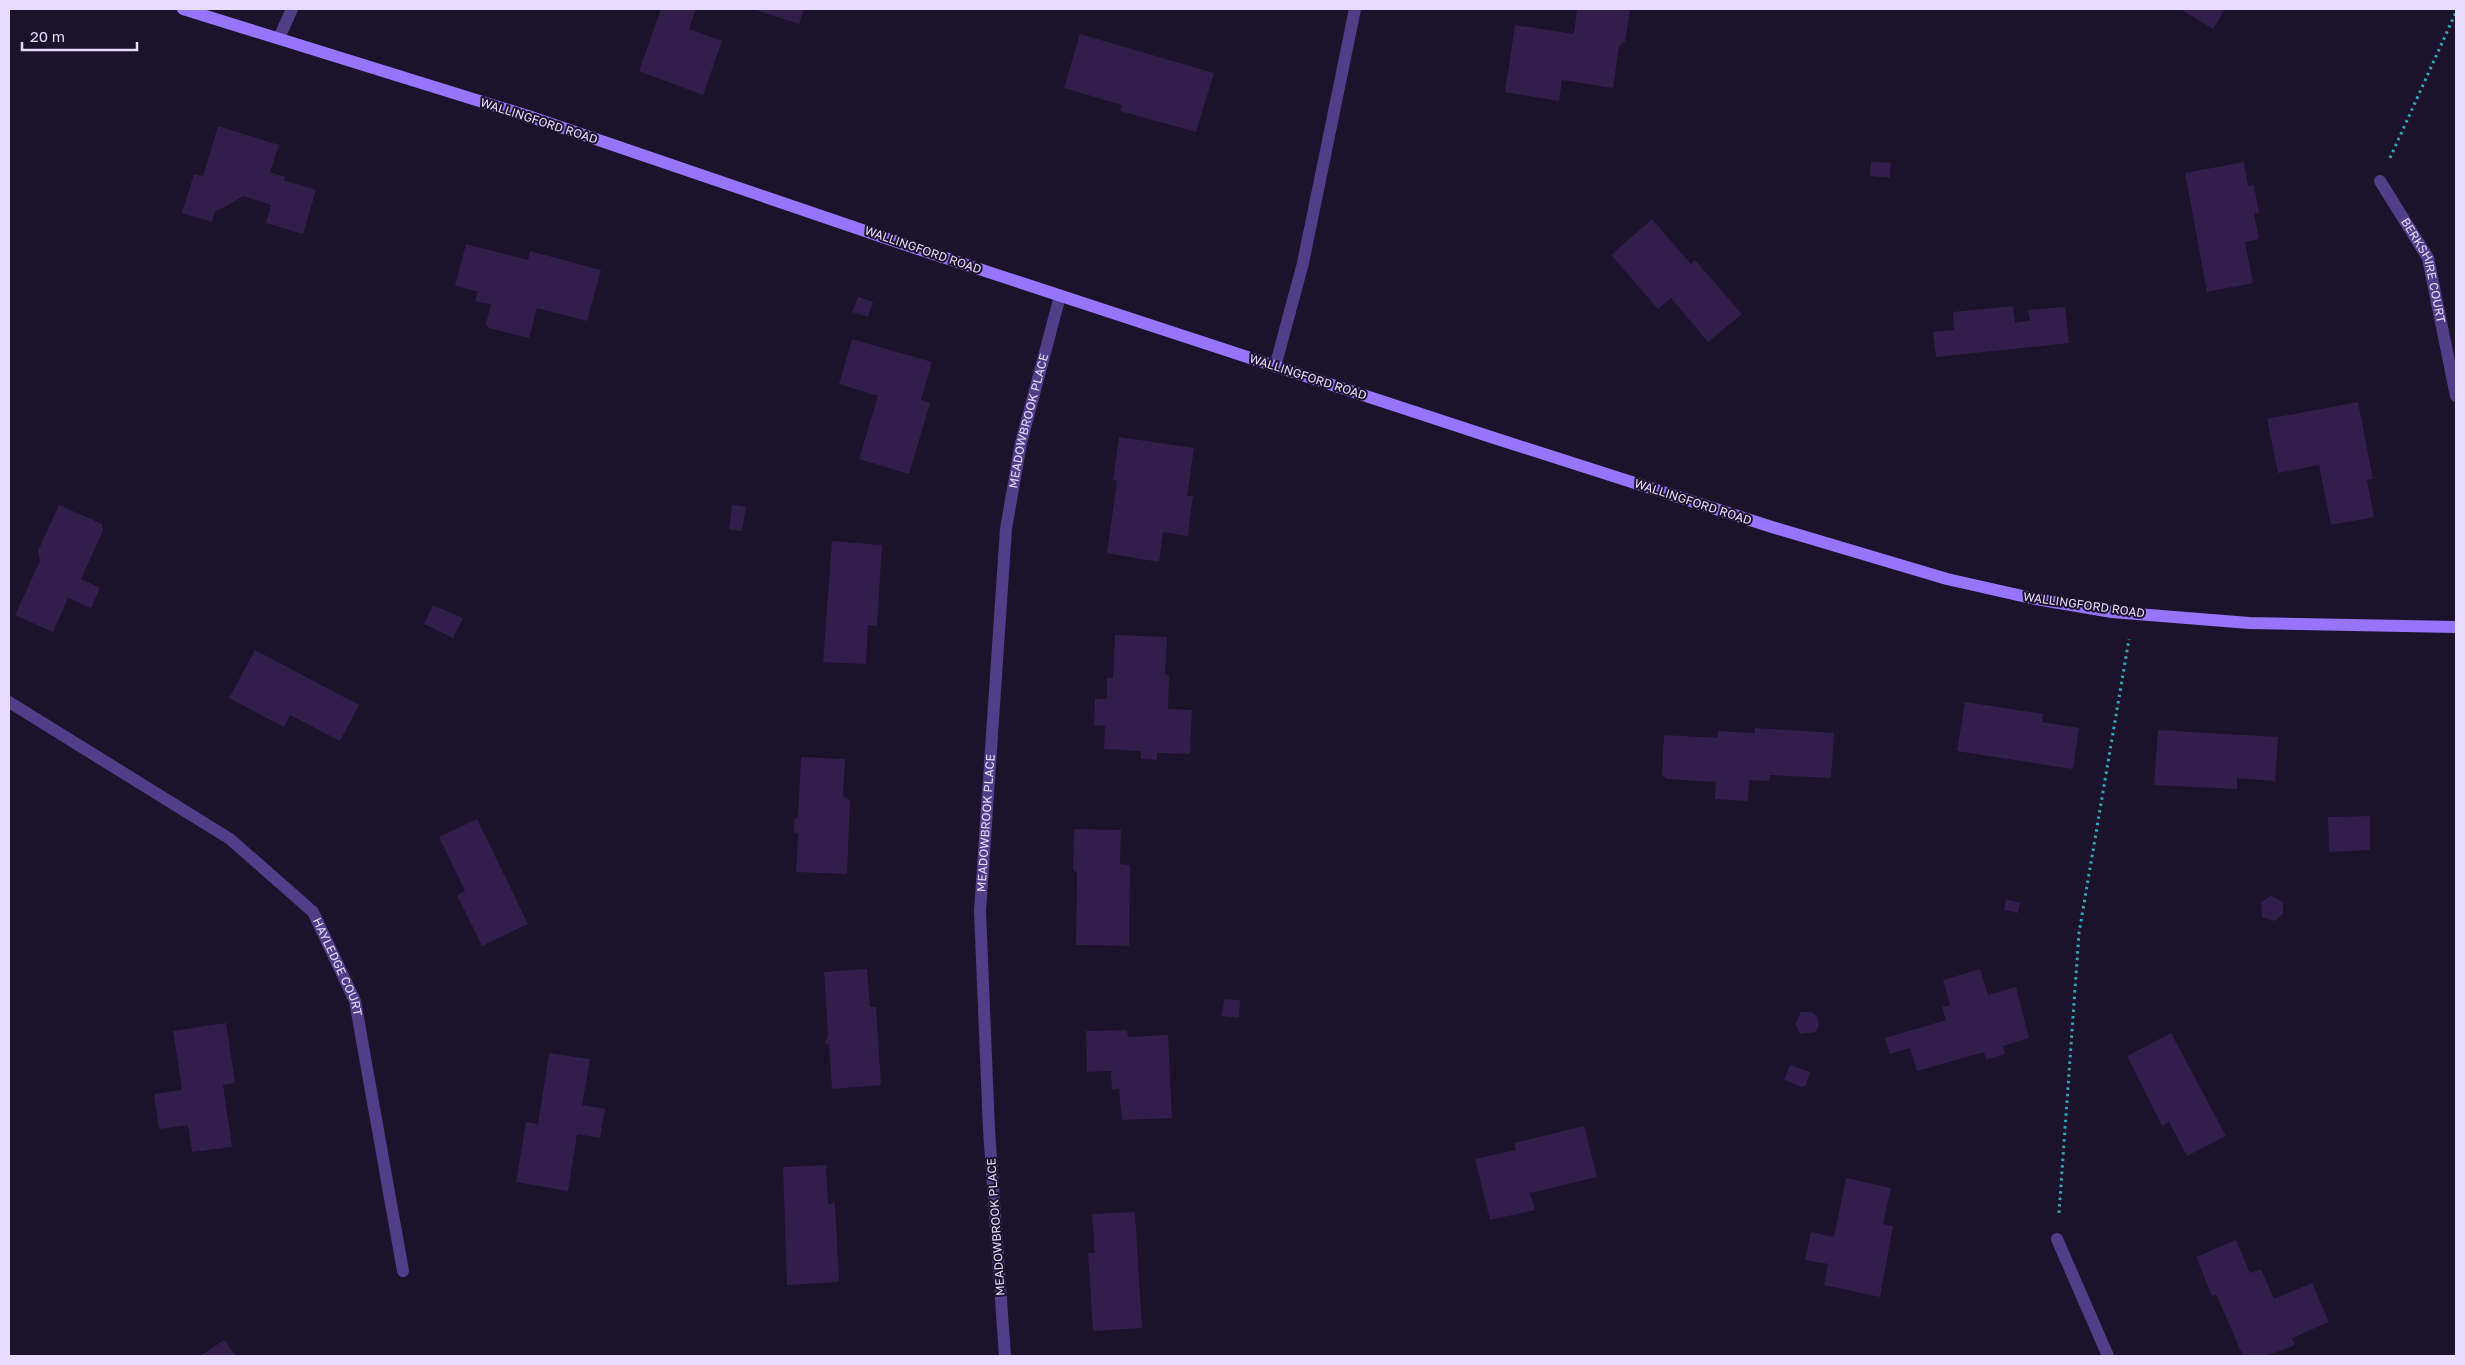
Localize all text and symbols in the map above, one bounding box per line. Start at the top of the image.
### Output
scale bar [22,20,138,52]
text: 20 m [30,27,65,45]
street label: WALLINGFORD ROAD [479,94,600,147]
street label: BERKSHIRE COURT [2398,215,2449,325]
street label: WALLINGFORD ROAD [863,222,984,277]
street label: WALLINGFORD ROAD [1248,350,1369,403]
street label: MEADOWBROOK PLACE [1005,352,1051,489]
street label: WALLINGFORD ROAD [1633,475,1754,528]
street label: WALLINGFORD ROAD [2022,589,2146,620]
street label: MEADOWBROOK PLACE [973,754,998,892]
street label: HAYLEDGE COURT [310,915,366,1018]
street label: MEADOWBROOK PLACE [983,1158,1008,1296]

